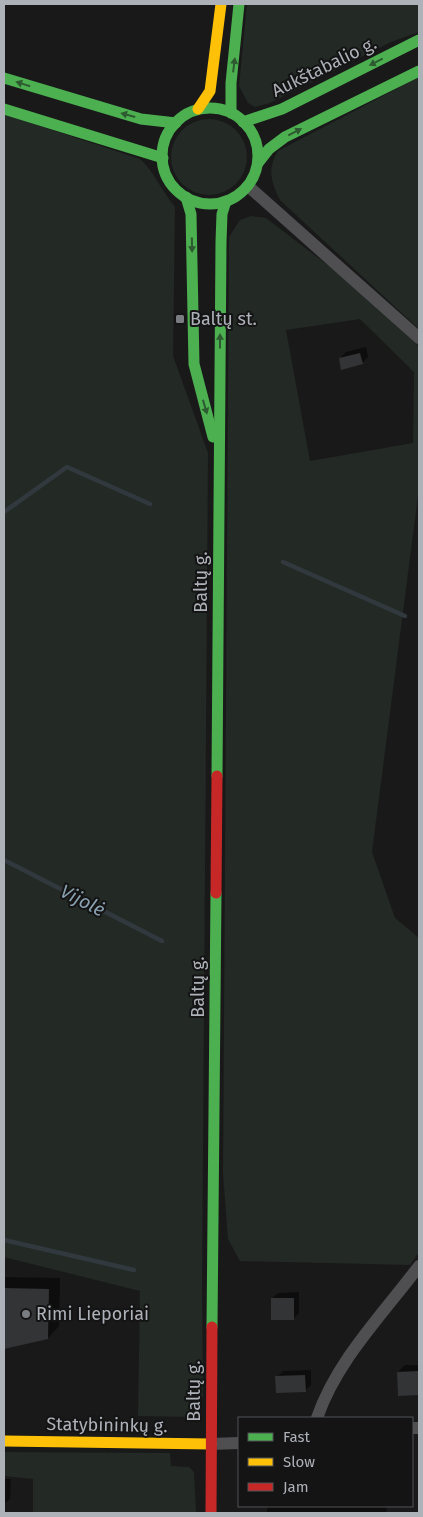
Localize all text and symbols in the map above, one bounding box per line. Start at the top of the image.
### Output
street label: Aukštabalio g. [268,32,380,102]
one-way arrow [230,56,238,72]
one-way arrow [368,57,383,66]
one-way arrow [15,79,30,87]
one-way arrow [120,111,136,119]
one-way arrow [288,128,302,136]
one-way arrow [188,238,196,254]
place label: Baltų st. [190,308,257,330]
marker: Baltų st. [174,313,186,325]
one-way arrow [216,333,224,349]
one-way arrow [201,399,209,414]
street label: Baltų g. [190,551,212,613]
water label: Vijolė [57,879,109,921]
street label: Baltų g. [187,956,209,1018]
place label: Rimi Lieporiai [36,1303,149,1325]
marker: Rimi Lieporiai [20,1308,32,1320]
street label: Baltų g. [183,1360,205,1422]
street label: Statybininkų g. [46,1413,168,1437]
legend [238,1417,413,1507]
text: Fast [283,1428,310,1446]
text: Slow [283,1453,315,1471]
text: Jam [283,1478,309,1496]

